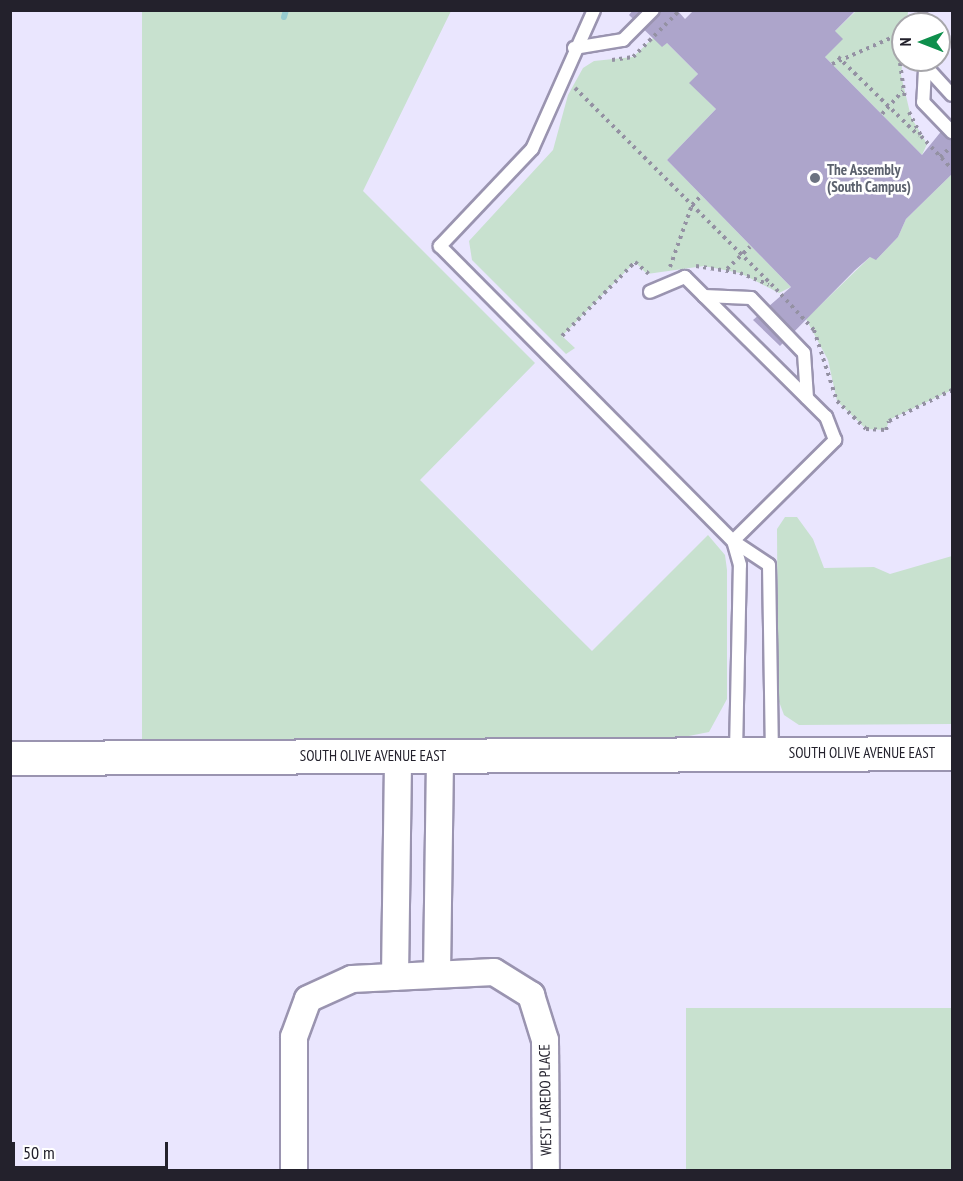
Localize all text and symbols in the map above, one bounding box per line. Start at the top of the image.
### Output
north arrow [891,12,951,72]
text: N [895,38,915,46]
place label: The Assembly (South Campus) [827,160,911,195]
marker: The Assembly (South Campus) [808,171,822,185]
street label: SOUTH OLIVE AVENUE EAST [789,744,935,762]
street label: SOUTH OLIVE AVENUE EAST [300,747,446,765]
street label: WEST LAREDO PLACE [535,1044,555,1156]
scale bar [15,1130,171,1168]
text: 50 m [23,1141,55,1164]

